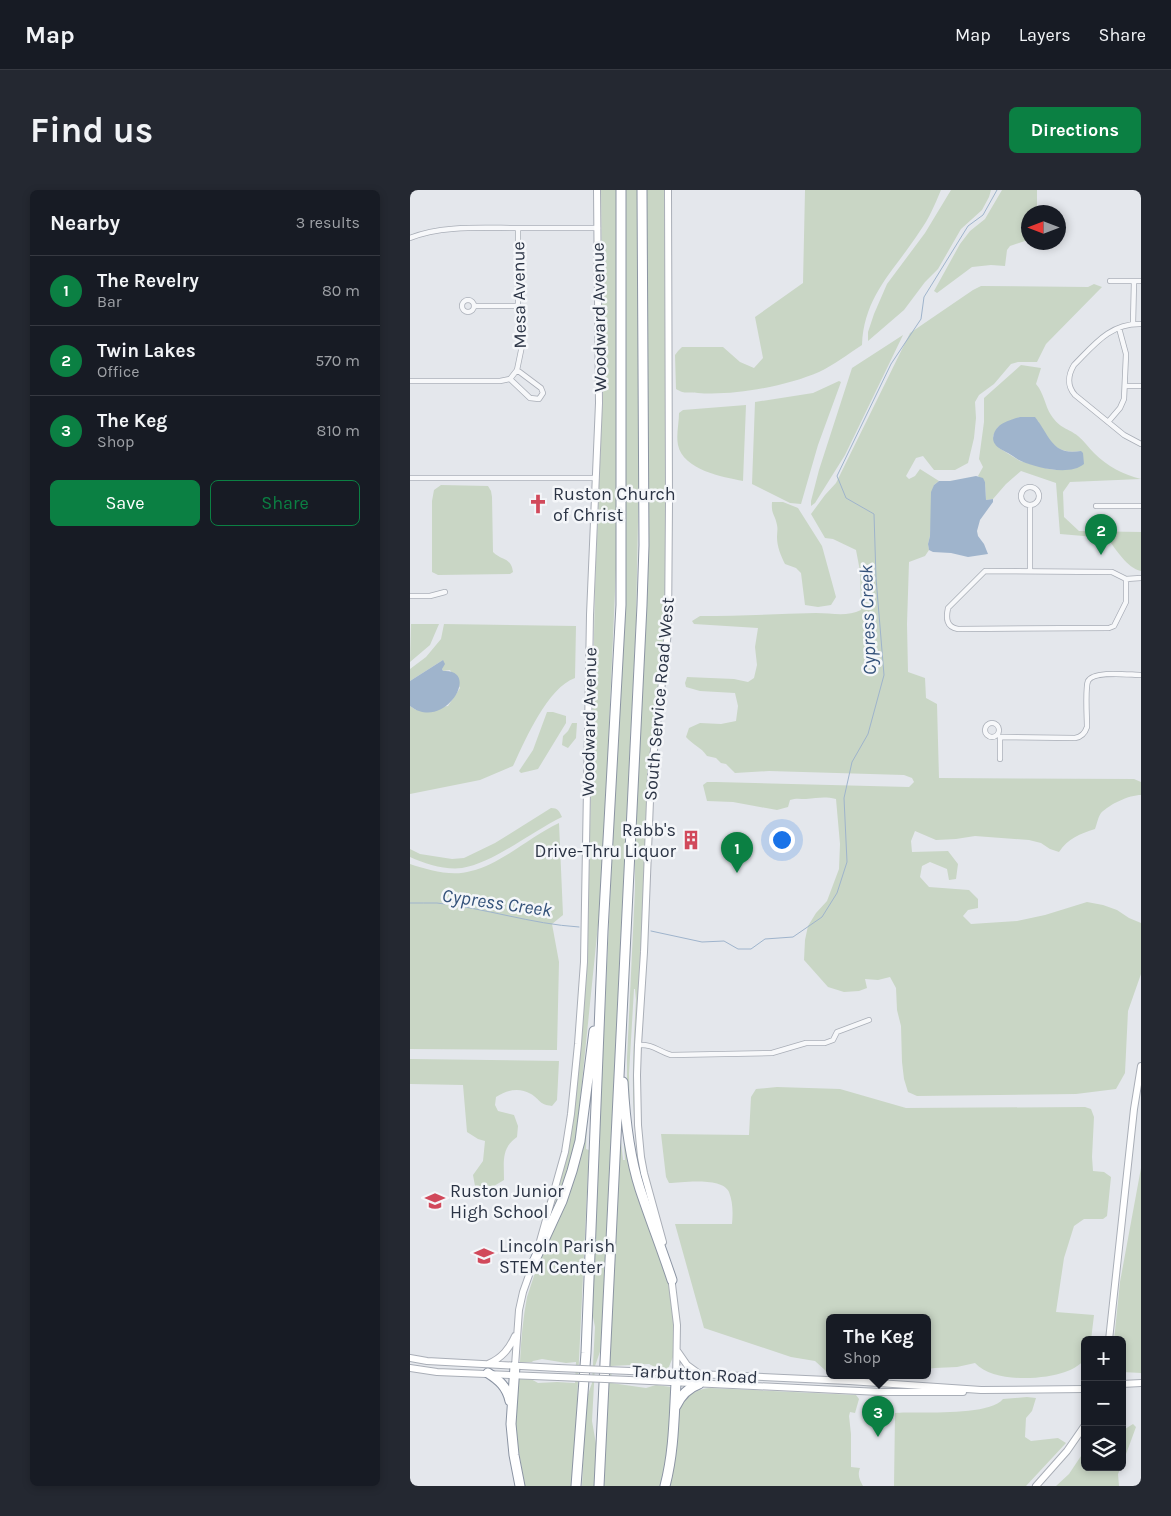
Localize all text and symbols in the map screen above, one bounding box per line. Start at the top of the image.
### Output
text: Map [25,21,75,49]
text: Map [955,24,991,46]
text: Layers [1019,24,1071,46]
text: Share [1099,24,1146,46]
button: Directions [1009,107,1141,153]
text: Find us [30,110,153,151]
north arrow [1021,205,1066,250]
text: Nearby [50,211,120,235]
text: 3 results [296,213,360,232]
street label: Mesa Avenue [507,241,531,349]
street label: Woodward Avenue [587,242,611,392]
text: The Revelry [97,270,199,292]
text: 1 [63,281,69,300]
text: 80 m [322,281,360,300]
text: Bar [97,292,122,311]
text: Twin Lakes [97,340,196,362]
text: 2 [61,351,71,370]
text: 570 m [315,351,360,370]
text: Office [97,362,140,381]
text: The Keg [97,410,167,432]
text: 3 [61,421,71,440]
text: 810 m [317,421,360,440]
text: Shop [97,432,134,451]
button: Save [50,480,200,526]
button: Share [210,480,360,526]
place label: Ruston Church of Christ [553,483,676,526]
church icon: Ruston Church of Christ [527,493,549,515]
pin: 2 [1085,514,1117,555]
water label: Cypress Creek [855,564,881,676]
street label: South Service Road West [639,596,679,802]
street label: Woodward Avenue [577,647,601,797]
place label: Rabb's Drive-Thru Liquor [535,819,676,862]
your location [769,827,795,853]
building icon: Rabb's Drive-Thru Liquor [680,829,702,851]
pin: 1 [721,832,753,873]
water label: Cypress Creek [441,884,553,922]
place label: Ruston Junior High School [450,1180,564,1223]
school or university icon: Ruston Junior High School [424,1190,446,1212]
place label: Lincoln Parish STEM Center [499,1235,615,1278]
school or university icon: Lincoln Parish STEM Center [473,1245,495,1267]
popup [826,1314,931,1379]
text: The Keg [843,1326,914,1348]
map controls [1081,1336,1126,1471]
button: + [1081,1336,1126,1381]
text: Shop [843,1348,881,1367]
street label: Tarbutton Road [632,1360,758,1388]
button: − [1081,1381,1126,1426]
pin: 3 [862,1396,894,1437]
button: layers [1081,1426,1126,1471]

